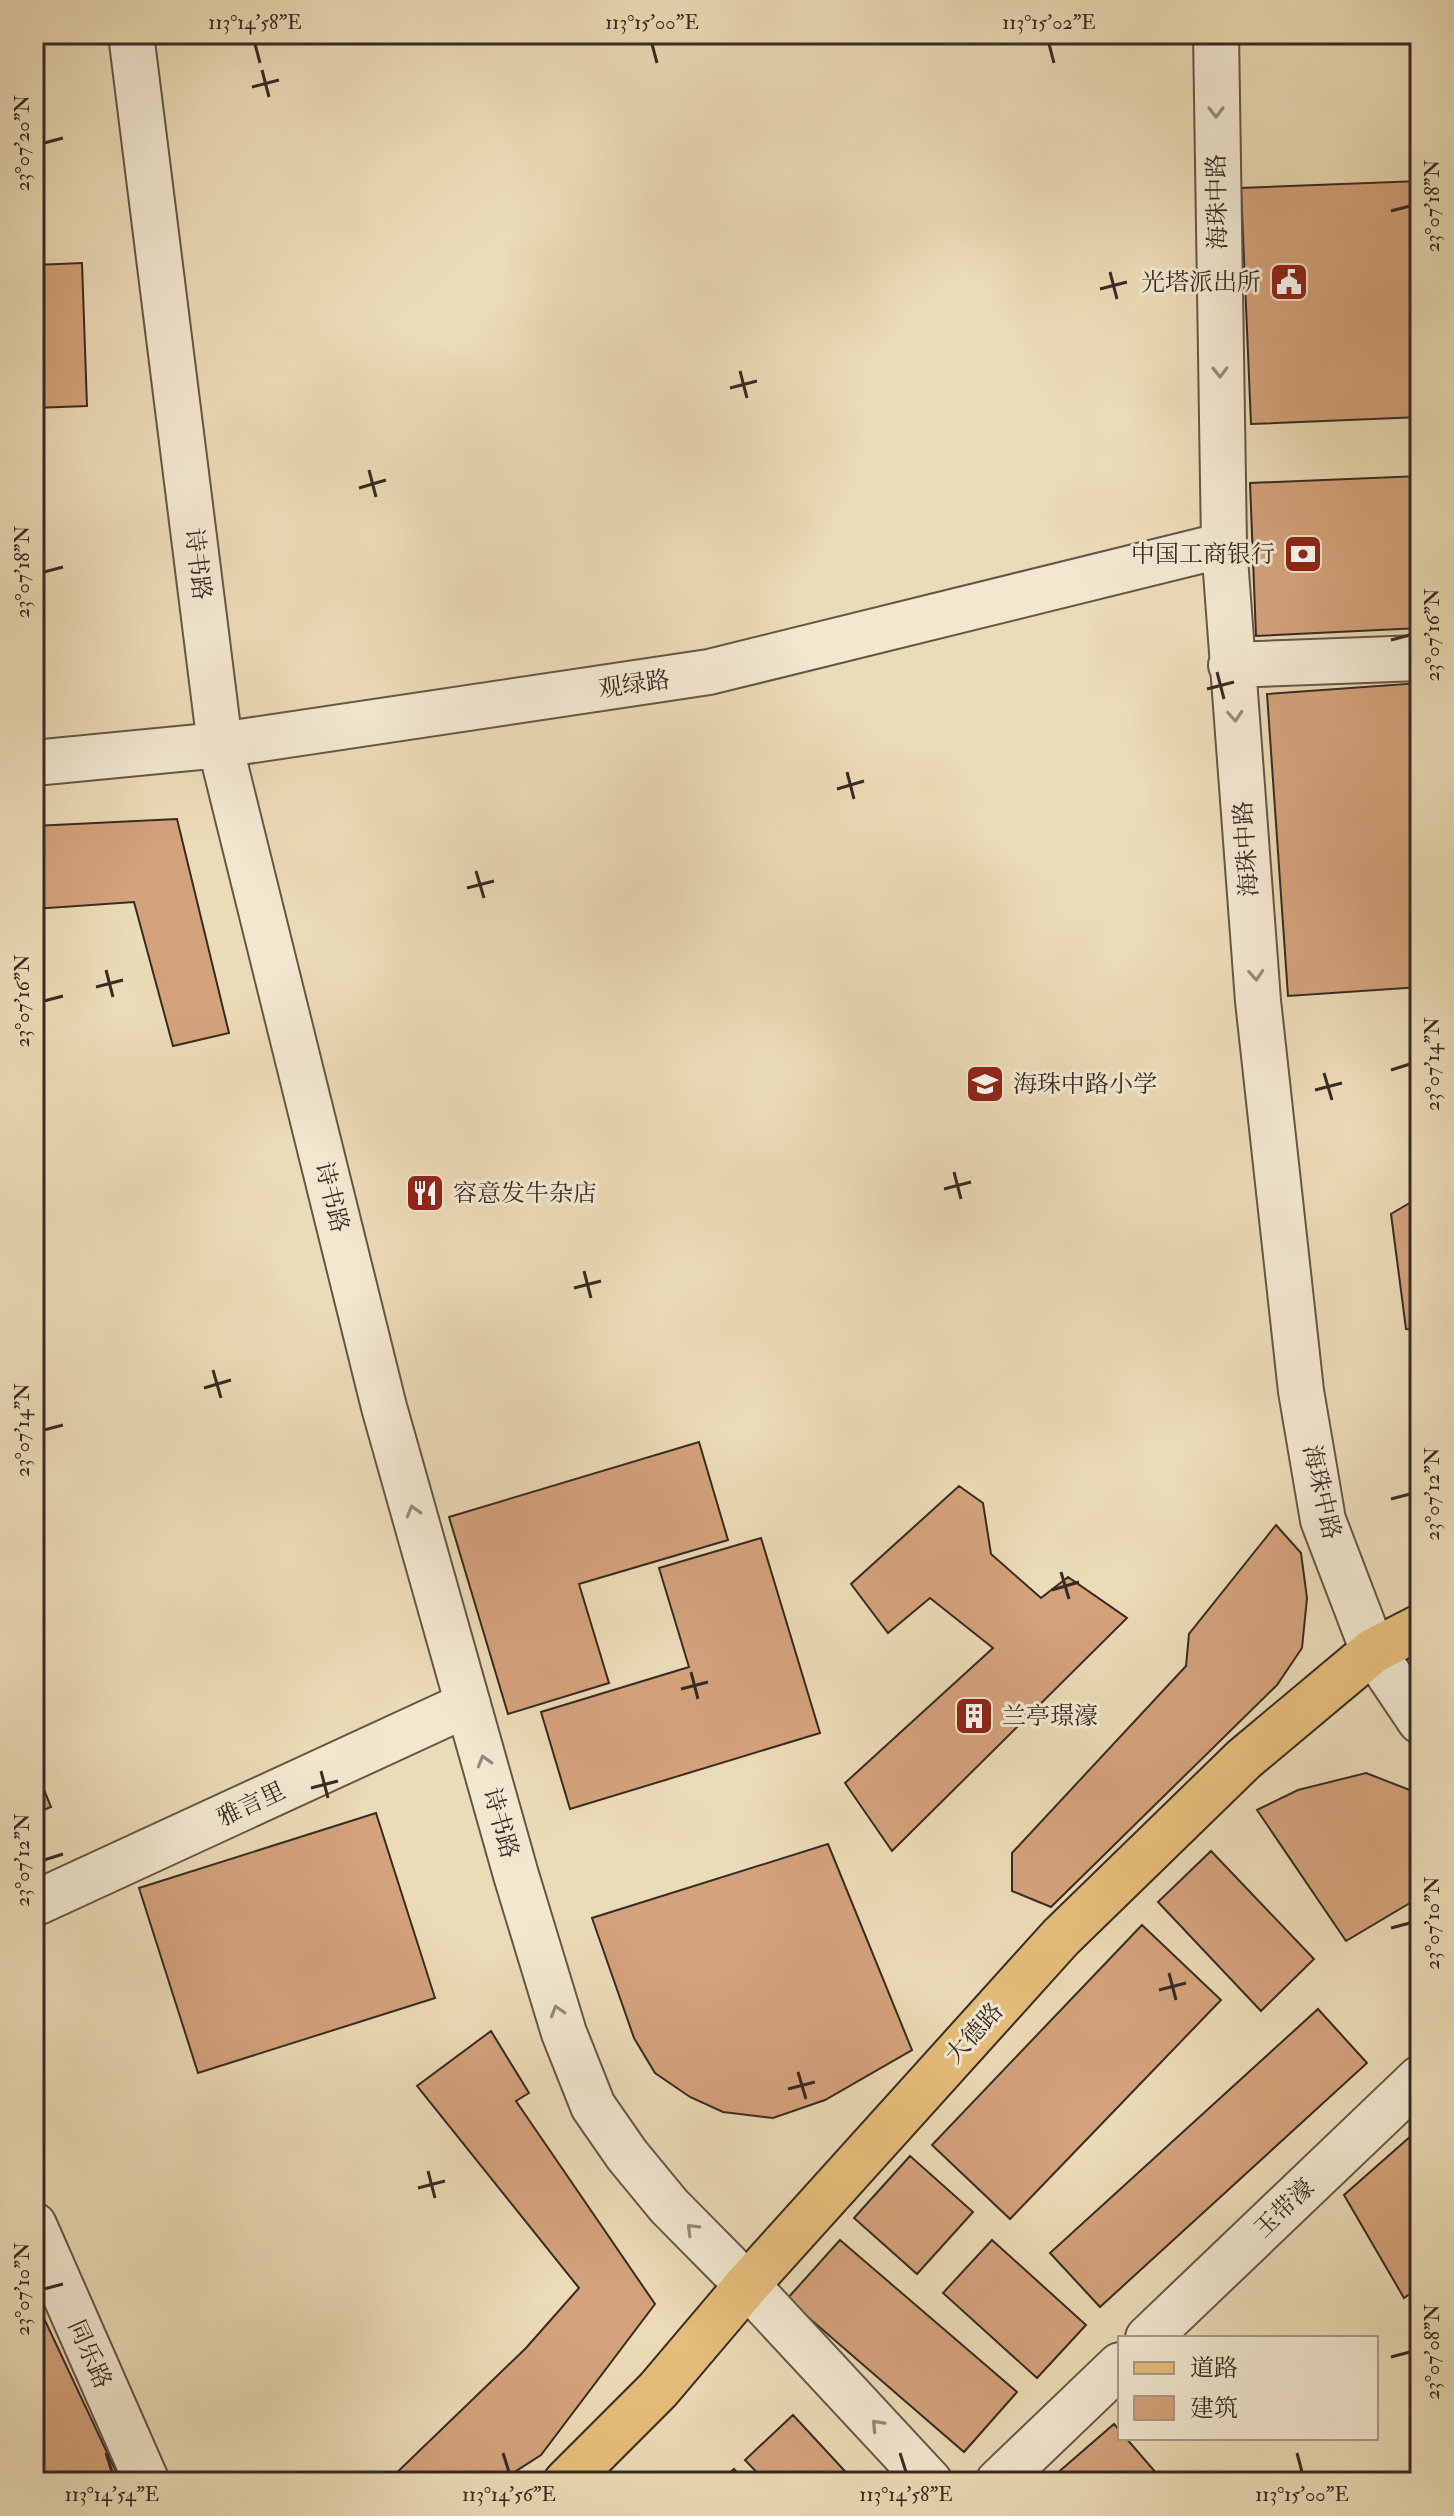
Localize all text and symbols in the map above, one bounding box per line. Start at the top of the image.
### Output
text: 113°14'58"E [208,10,302,35]
text: 113°15'00"E [605,10,699,35]
text: 113°15'02"E [1002,10,1096,35]
text: 23°07'20"N [10,95,35,191]
one-way arrow [1208,106,1225,119]
street label: 海珠中路 [1201,154,1234,250]
text: 23°07'18"N [1420,160,1445,252]
public building icon: 光塔派出所 [1268,261,1310,303]
place label: 光塔派出所 [1141,267,1261,298]
one-way arrow [1212,366,1229,379]
text: 23°07'18"N [10,526,35,618]
street label: 诗书路 [178,526,217,602]
bank icon: 中国工商银行 [1282,533,1324,575]
place label: 中国工商银行 [1131,539,1275,570]
text: 23°07'16"N [1420,588,1445,682]
street label: 观绿路 [596,664,672,705]
one-way arrow [1226,709,1243,722]
street label: 海珠中路 [1228,800,1265,898]
text: 23°07'16"N [10,954,35,1048]
one-way arrow [1247,969,1264,982]
text: 23°07'14"N [1420,1017,1445,1111]
school or university icon: 海珠中路小学 [964,1063,1006,1105]
place label: 海珠中路小学 [1013,1069,1157,1100]
street label: 诗书路 [308,1158,355,1236]
restaurant icon: 容意发牛杂店 [404,1172,446,1214]
place label: 容意发牛杂店 [453,1178,597,1209]
text: 23°07'14"N [10,1383,35,1477]
street label: 海珠中路 [1296,1442,1347,1542]
text: 23°07'12"N [1420,1447,1445,1541]
one-way arrow [406,1505,423,1519]
building icon: 兰亭璟濠 [953,1695,995,1737]
place label: 兰亭璟濠 [1002,1701,1098,1732]
one-way arrow [477,1755,493,1769]
street label: 雅言里 [212,1775,290,1834]
street label: 诗书路 [476,1784,525,1862]
text: 23°07'12"N [10,1813,35,1907]
text: 23°07'10"N [1420,1876,1445,1970]
street label: 大德路 [939,1996,1010,2070]
one-way arrow [550,2005,566,2018]
street label: 玉带濠 [1248,2172,1321,2245]
one-way arrow [687,2224,701,2238]
text: 23°07'10"N [10,2242,35,2336]
text: 23°07'08"N [1420,2304,1445,2400]
street label: 同乐路 [61,2315,118,2393]
legend [1118,2336,1378,2440]
text: 道路 [1190,2353,1238,2384]
text: 建筑 [1190,2393,1238,2424]
one-way arrow [872,2419,886,2434]
text: 113°14'54"E [65,2482,159,2507]
text: 113°14'56"E [462,2482,556,2507]
text: 113°14'58"E [859,2482,953,2507]
text: 113°15'00"E [1255,2482,1349,2507]

